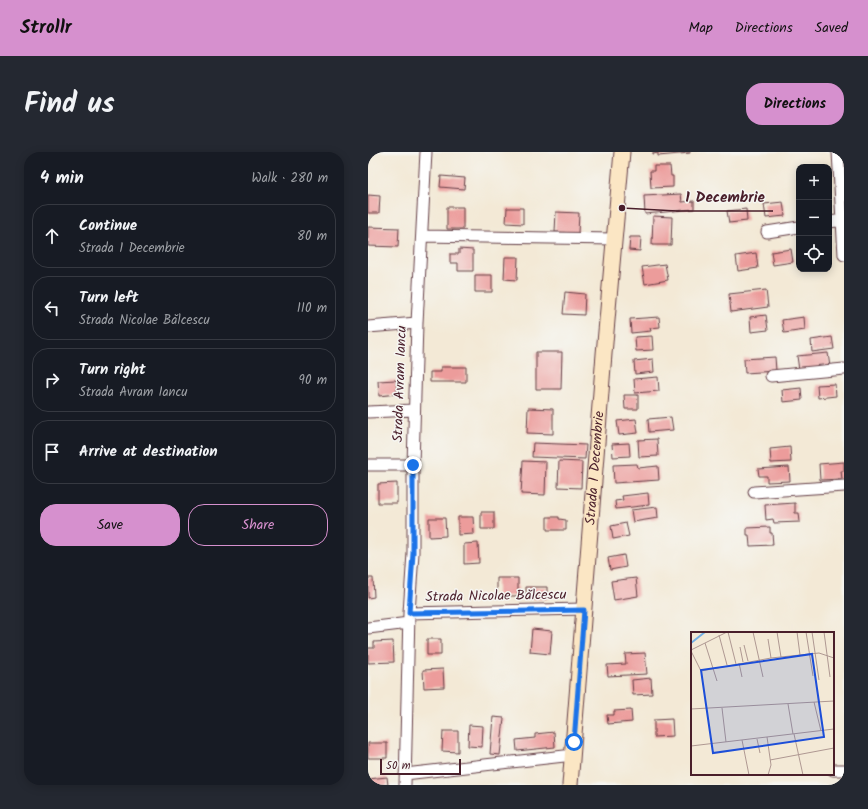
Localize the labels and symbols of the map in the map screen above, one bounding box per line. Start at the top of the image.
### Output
callout: 1 Decembrie [677,184,773,211]
text: 1 Decembrie [685,186,766,210]
street label: Strada Avram Iancu [387,325,413,443]
street label: Strada 1 Decembrie [580,410,611,526]
route end [404,456,422,474]
street label: Strada Nicolae Bălcescu [425,584,567,608]
inset map [691,632,834,775]
route start [565,733,583,751]
scale bar [380,757,461,776]

